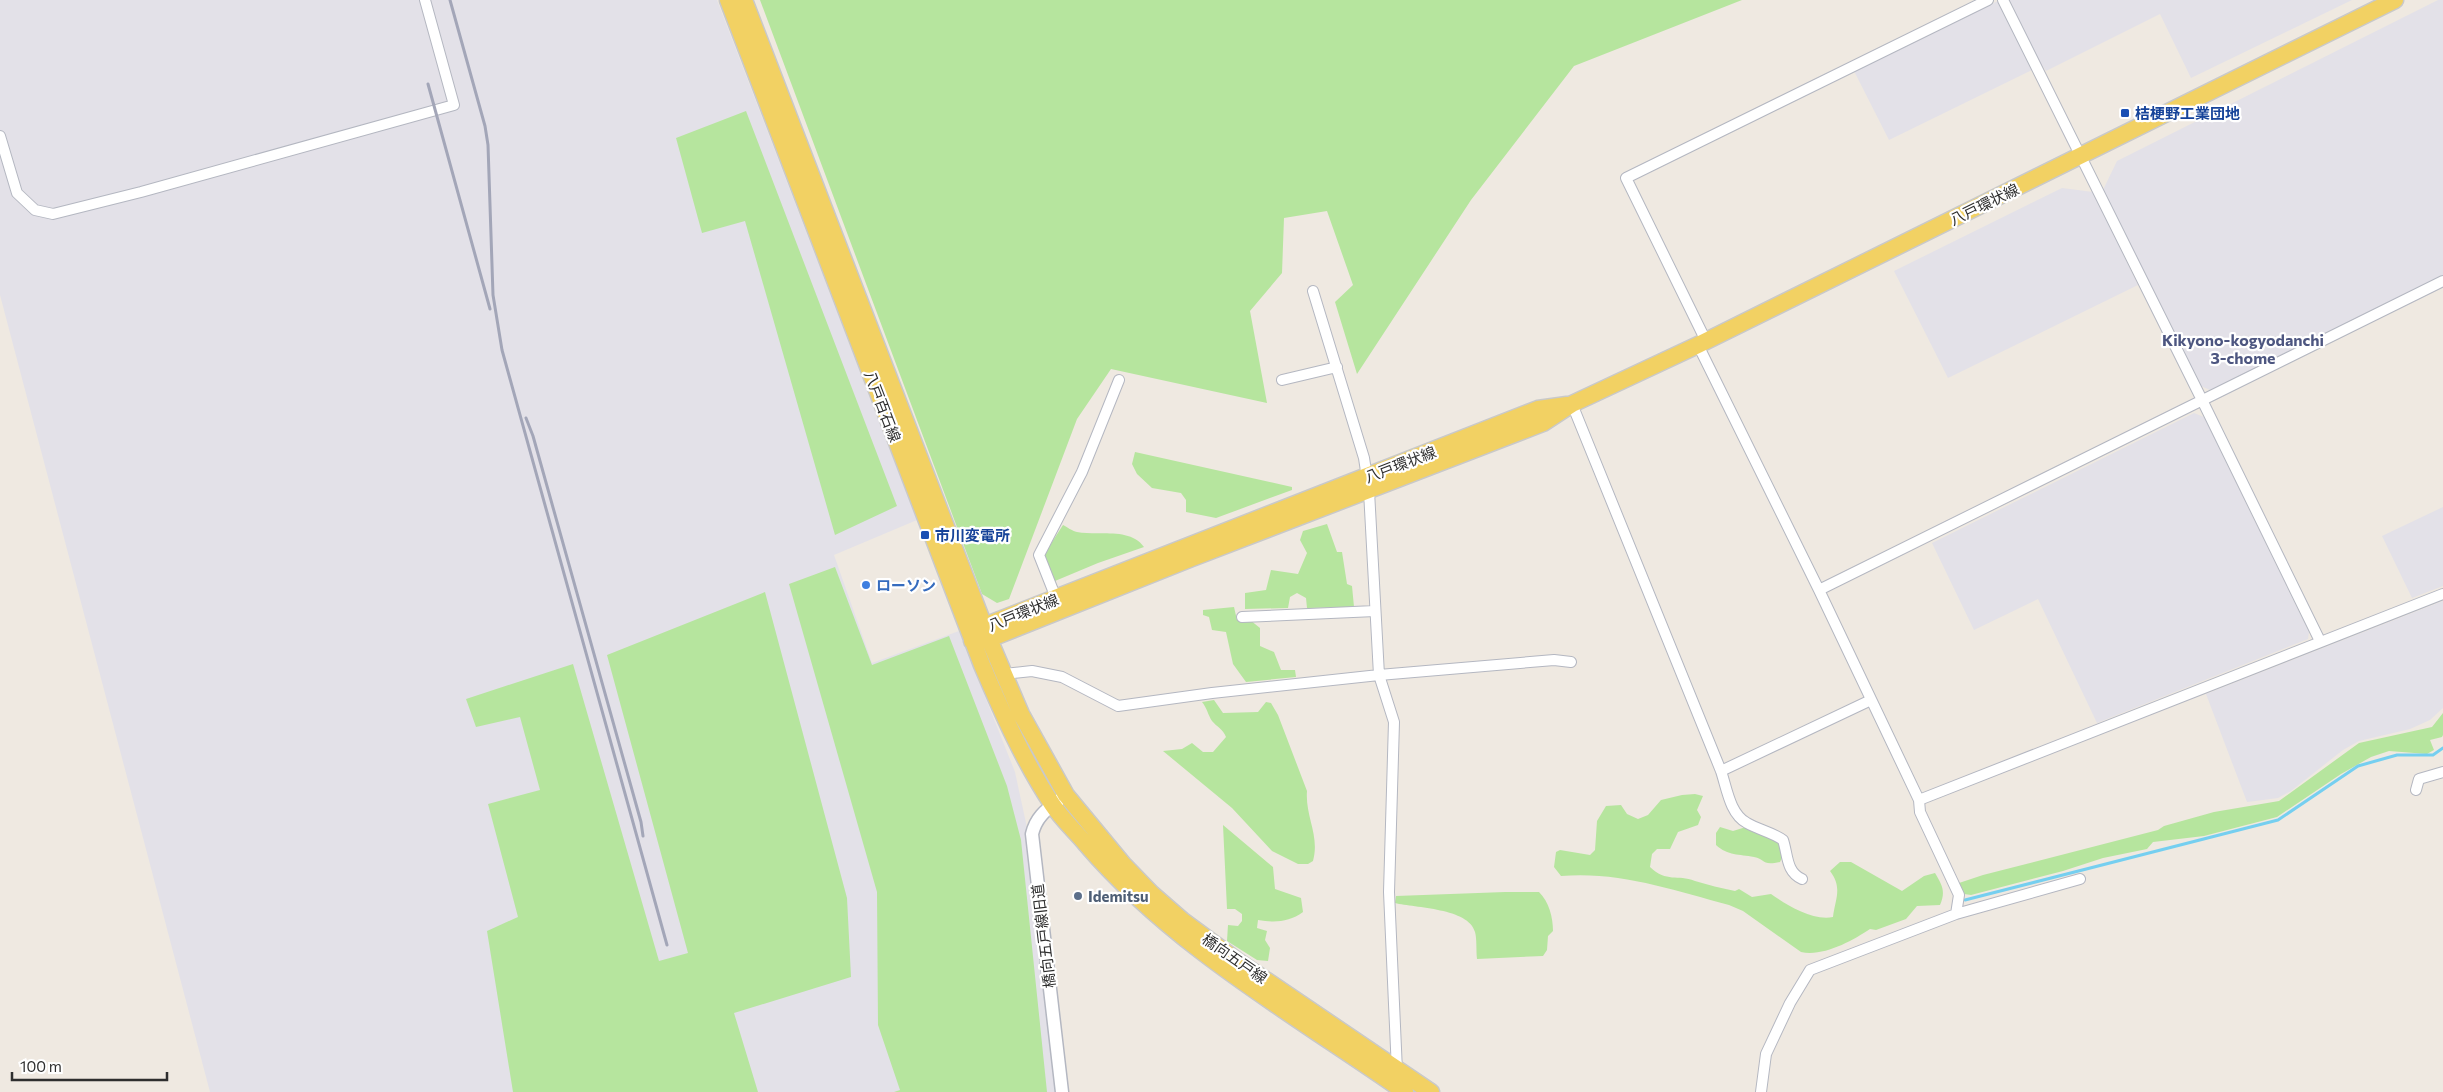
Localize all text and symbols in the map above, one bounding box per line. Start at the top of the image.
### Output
place label: 桔梗野工業団地 [2135,104,2240,122]
marker: 桔梗野工業団地 [2119,107,2131,119]
street label: 八戸環状線 [1946,179,2022,229]
district label: Kikyono-kogyodanchi 3-chome [2162,330,2324,367]
street label: 八戸百石線 [861,368,905,444]
street label: 八戸環状線 [1362,442,1438,486]
place label: 市川変電所 [935,526,1010,544]
marker: 市川変電所 [919,529,931,541]
place label: ローソン [876,576,936,594]
marker: ローソン [860,579,872,591]
street label: 八戸環状線 [985,590,1061,634]
street label: 橋向五戸線旧道 [1028,883,1058,989]
place label: Idemitsu [1088,887,1149,905]
marker: Idemitsu [1072,890,1084,902]
street label: 橋向五戸線 [1199,929,1271,987]
scale bar [12,1050,168,1082]
text: 100 m [20,1057,62,1075]

